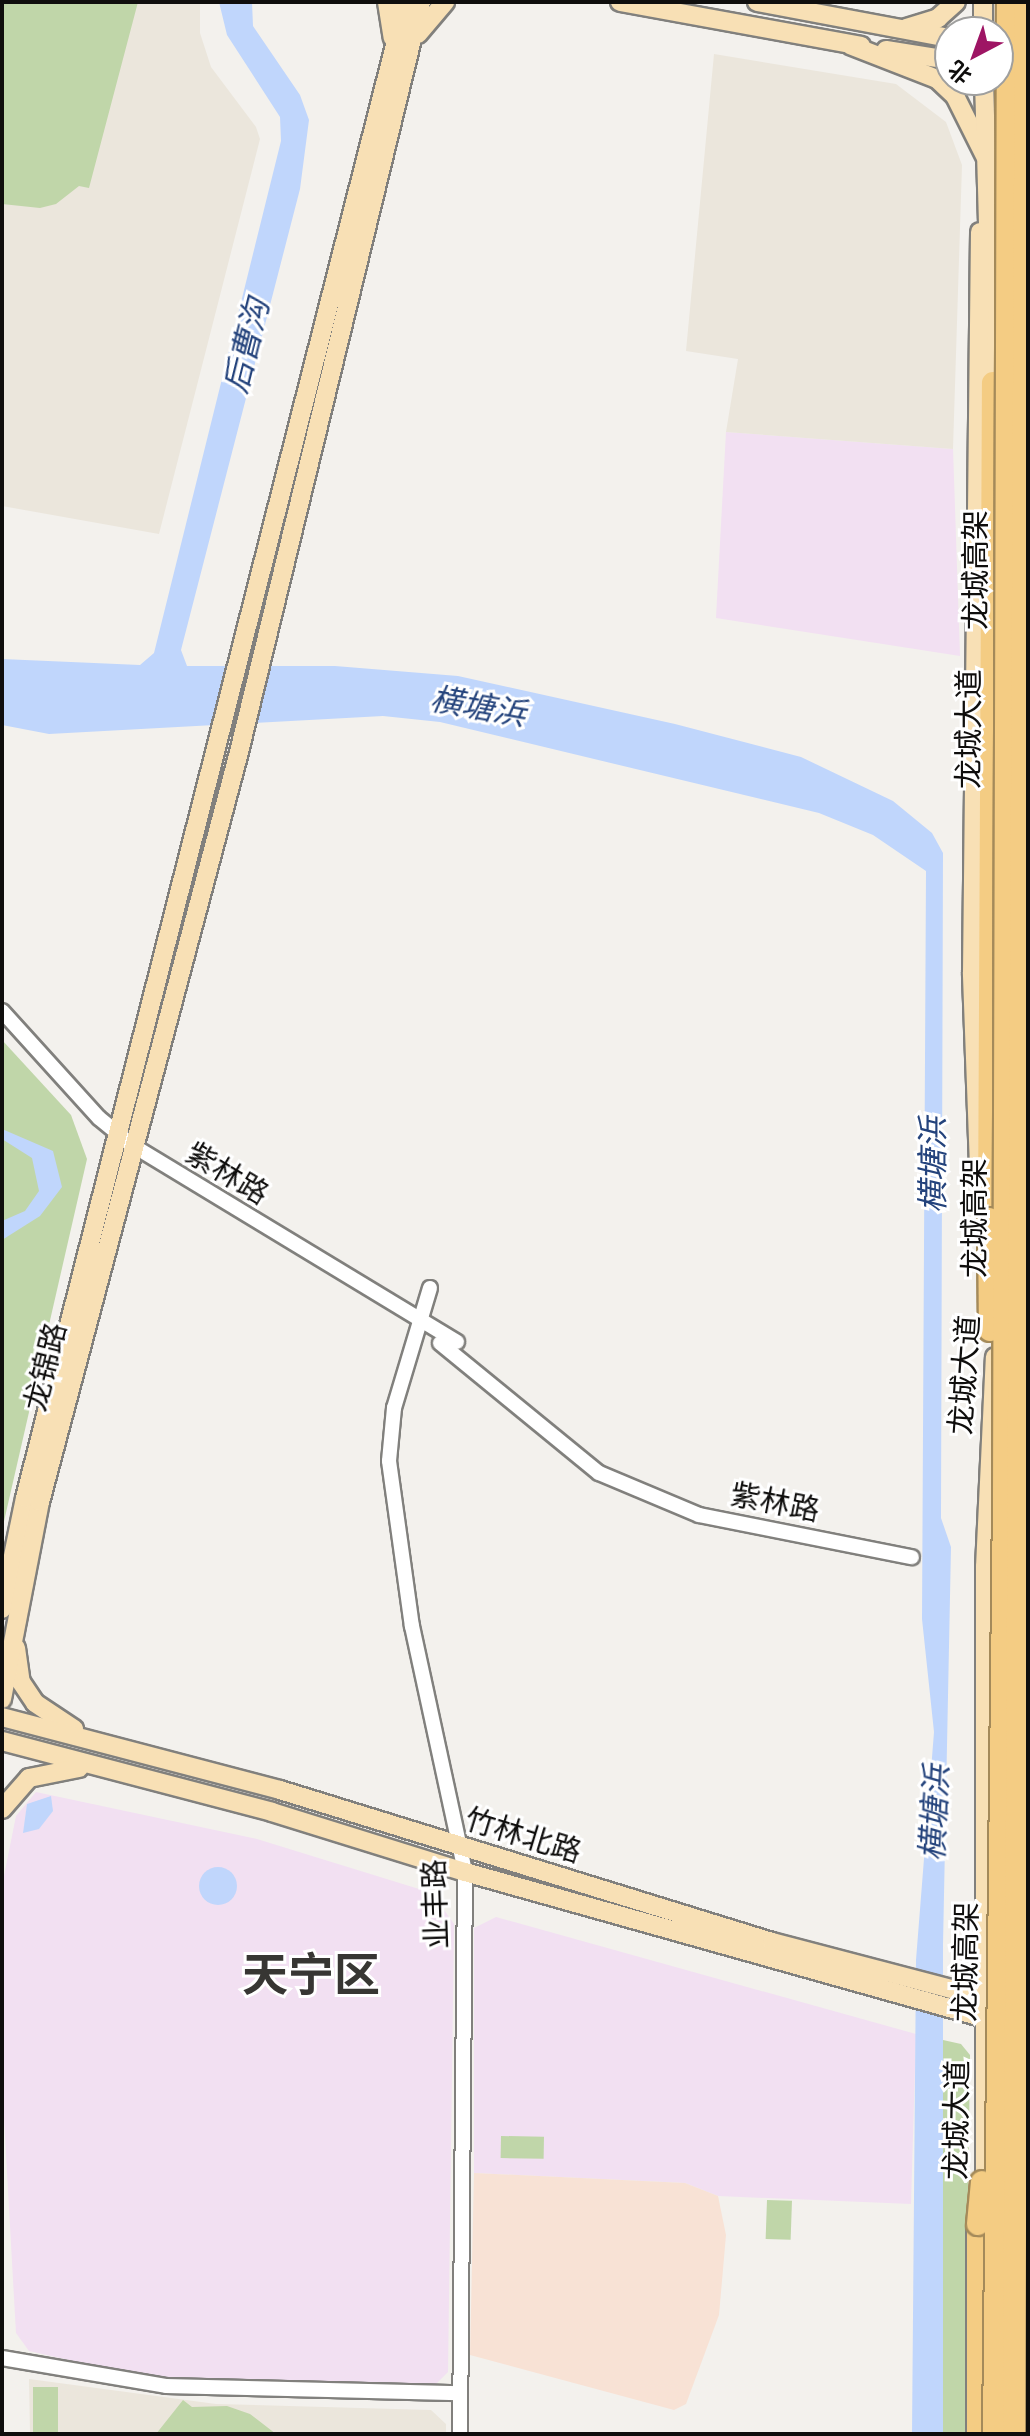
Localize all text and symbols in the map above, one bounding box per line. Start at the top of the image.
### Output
north arrow [934,16,1014,96]
text: 北 [942,55,977,90]
water label: 后曹沟 [217,295,277,397]
street label: 龙城高架 [958,510,994,630]
street label: 龙城大道 [951,669,987,789]
water label: 横塘浜 [427,680,529,734]
water label: 横塘浜 [914,1117,952,1213]
street label: 紫林路 [179,1135,275,1213]
street label: 龙城高架 [957,1158,993,1278]
street label: 龙城大道 [943,1314,987,1436]
street label: 龙锦路 [18,1319,74,1415]
street label: 紫林路 [727,1477,823,1529]
water label: 横塘浜 [913,1764,957,1862]
street label: 竹林北路 [460,1801,586,1871]
street label: 业丰路 [416,1858,456,1950]
street label: 龙城高架 [947,1902,985,2022]
district label: 天宁区 [242,1947,380,2003]
street label: 龙城大道 [938,2060,976,2180]

